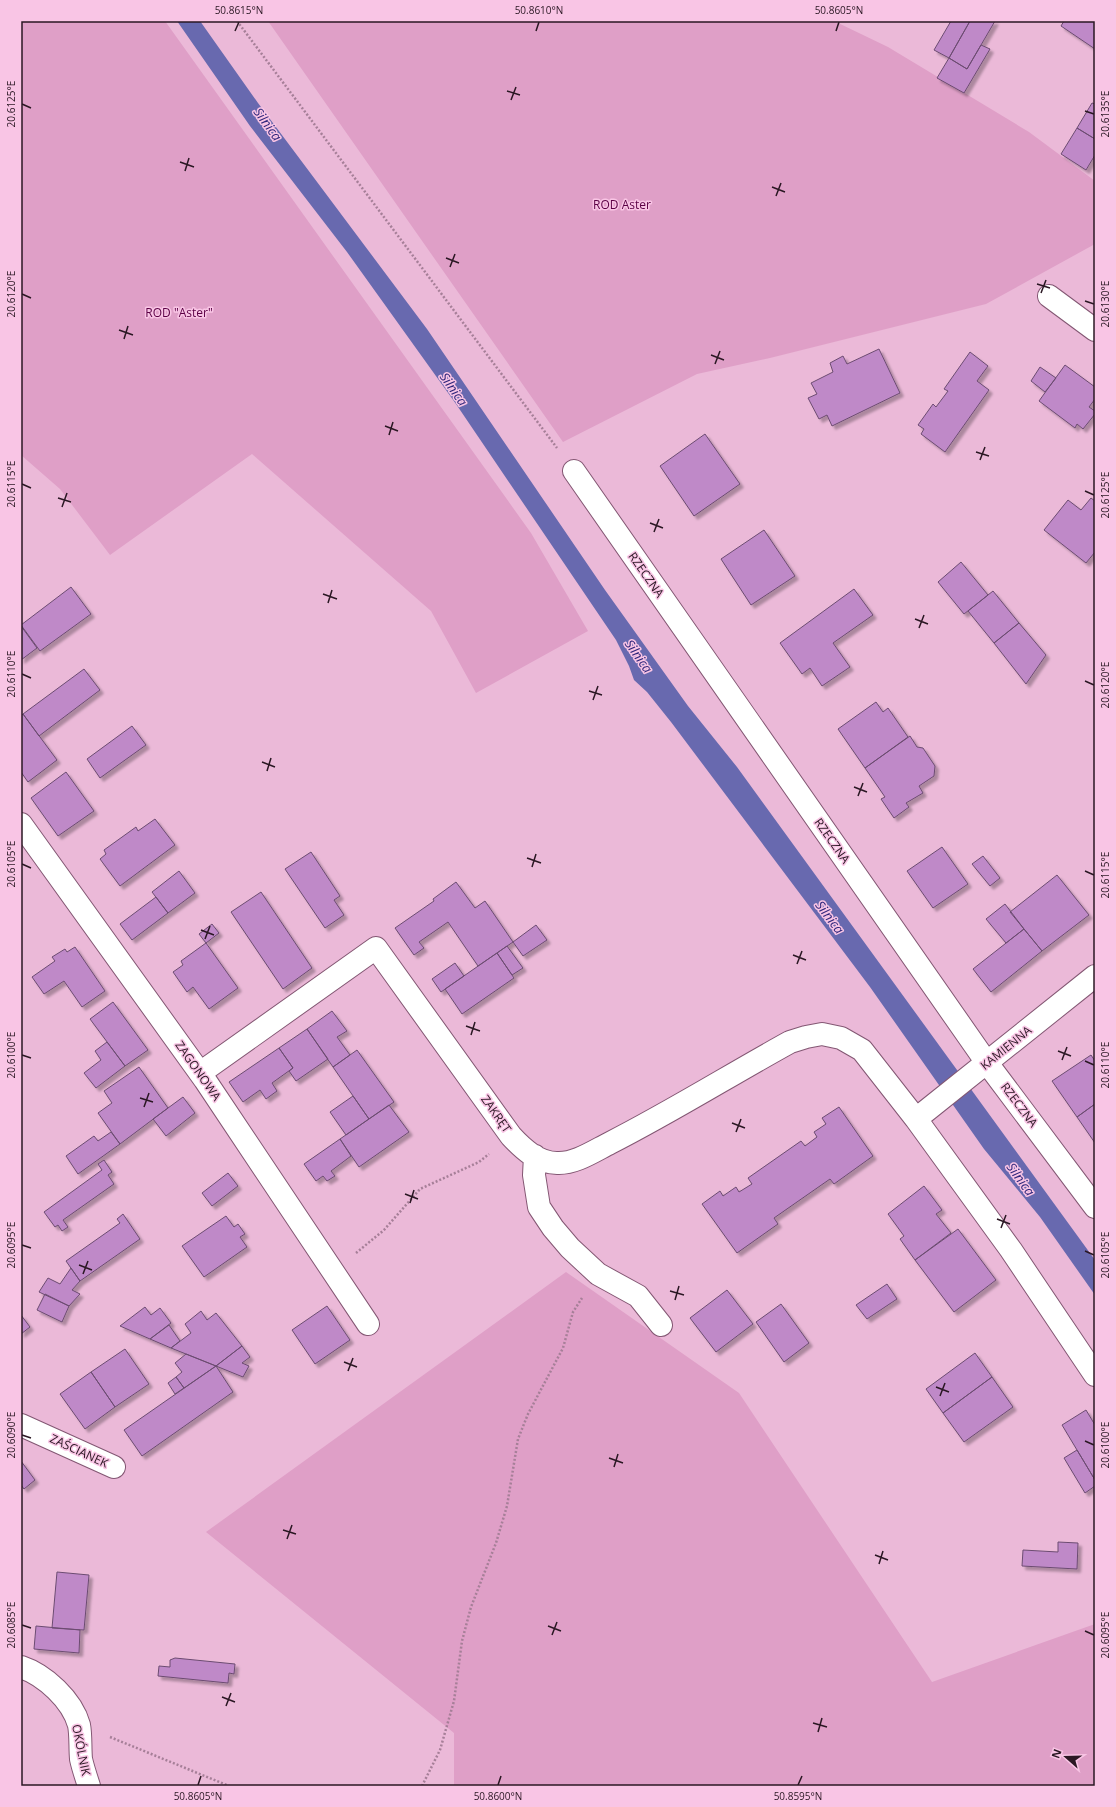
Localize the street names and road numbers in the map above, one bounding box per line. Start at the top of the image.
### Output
street label: RZECZNA [625,549,669,601]
street label: RZECZNA [811,815,855,867]
street label: KAMIENNA [976,1021,1035,1074]
street label: ZAGONOWA [171,1037,226,1104]
street label: RZECZNA [997,1079,1042,1131]
street label: ZAKRĘT [477,1091,516,1136]
street label: ZAŚCIANEK [47,1430,112,1472]
street label: OKÓLNIK [68,1723,95,1778]

